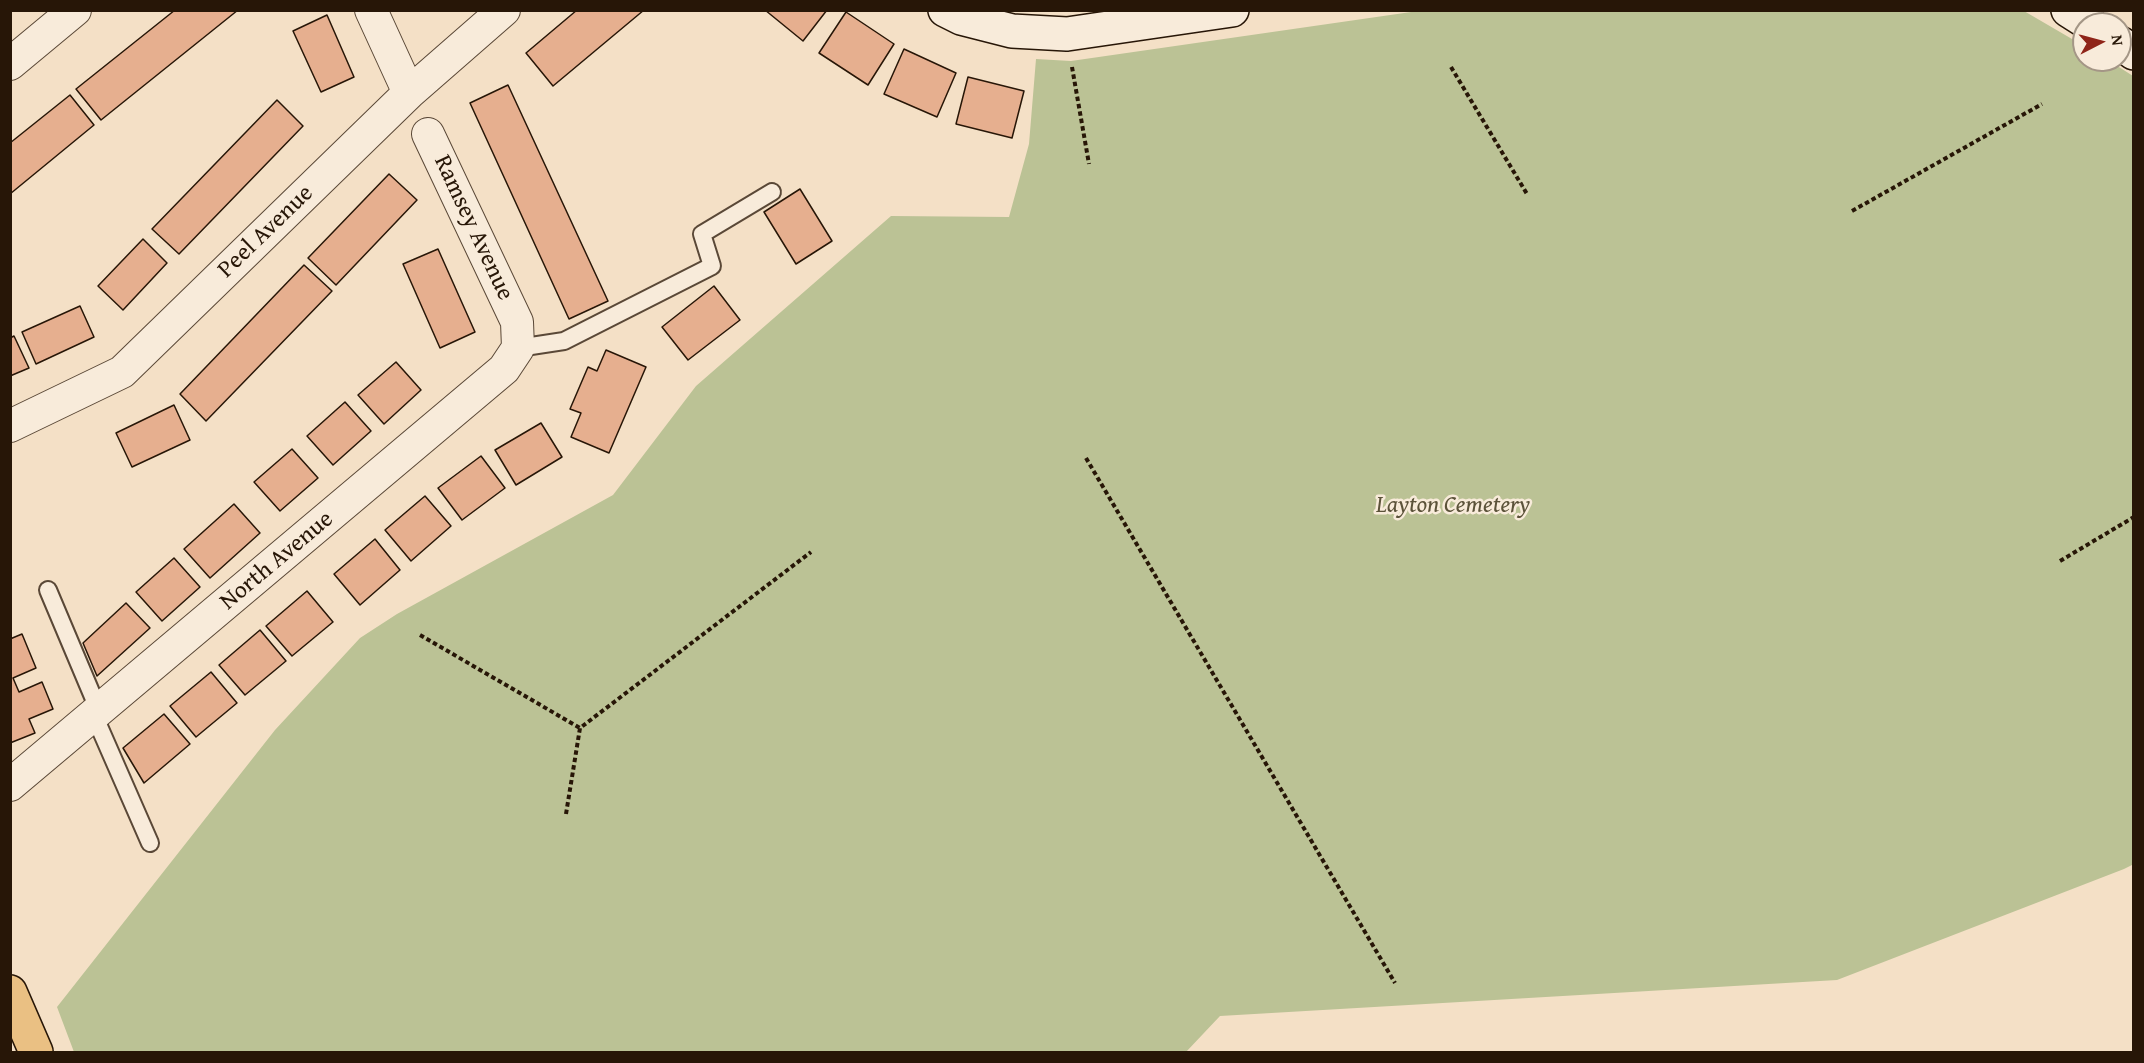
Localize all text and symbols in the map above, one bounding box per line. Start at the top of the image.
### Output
north arrow [2072,12,2132,72]
text: N [2105,34,2130,47]
street label: Ramsey Avenue [427,151,519,305]
street label: Peel Avenue [212,180,320,284]
park label: Layton Cemetery [1376,492,1530,520]
street label: North Avenue [215,505,339,617]

